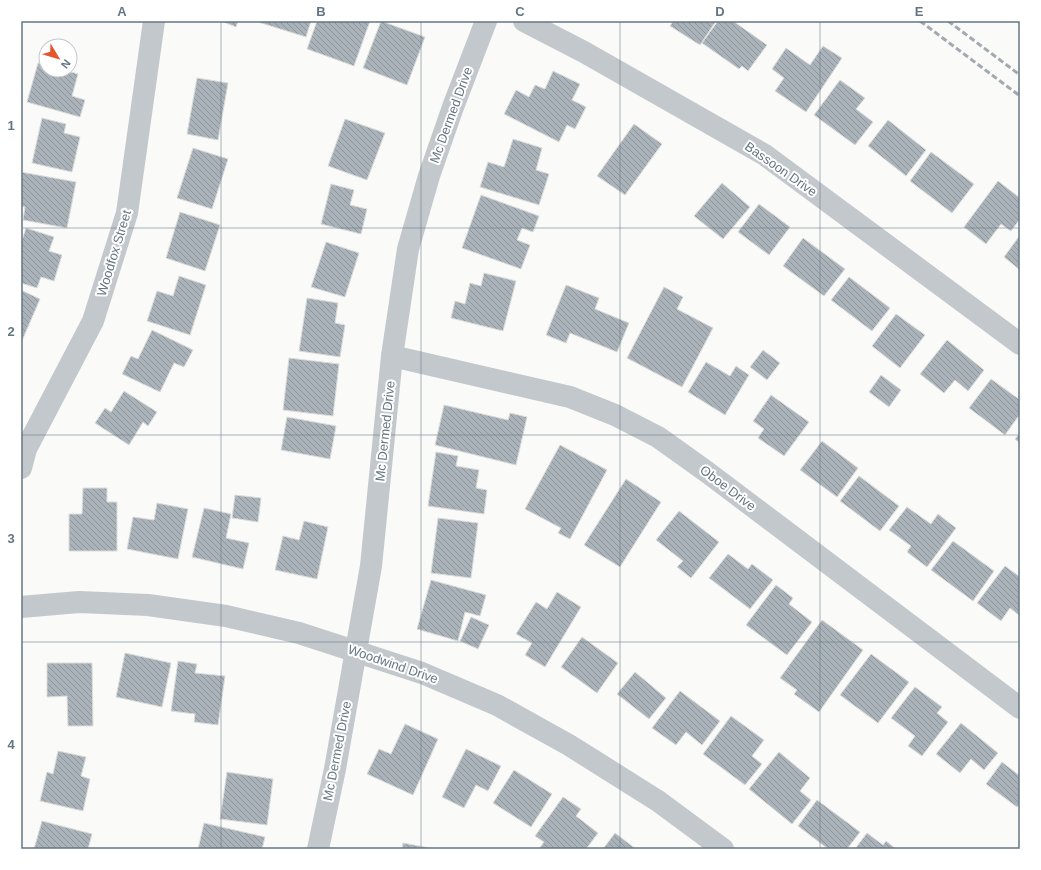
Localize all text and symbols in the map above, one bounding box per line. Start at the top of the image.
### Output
text: A [117,4,127,19]
text: B [316,4,326,19]
text: C [515,4,525,19]
text: D [715,4,725,19]
text: E [915,4,924,19]
north arrow [38,38,78,78]
text: N [59,57,73,71]
street label: Mc Dermed Drive [427,65,475,165]
text: 1 [7,118,15,133]
street label: Bassoon Drive [742,139,820,199]
street label: Woodfox Street [94,208,134,298]
text: 2 [7,324,15,339]
street label: Mc Dermed Drive [372,380,398,482]
street label: Oboe Drive [697,462,759,514]
text: 3 [7,531,15,546]
street label: Woodwind Drive [346,642,440,686]
street label: Mc Dermed Drive [320,700,354,802]
text: 4 [7,737,15,752]

